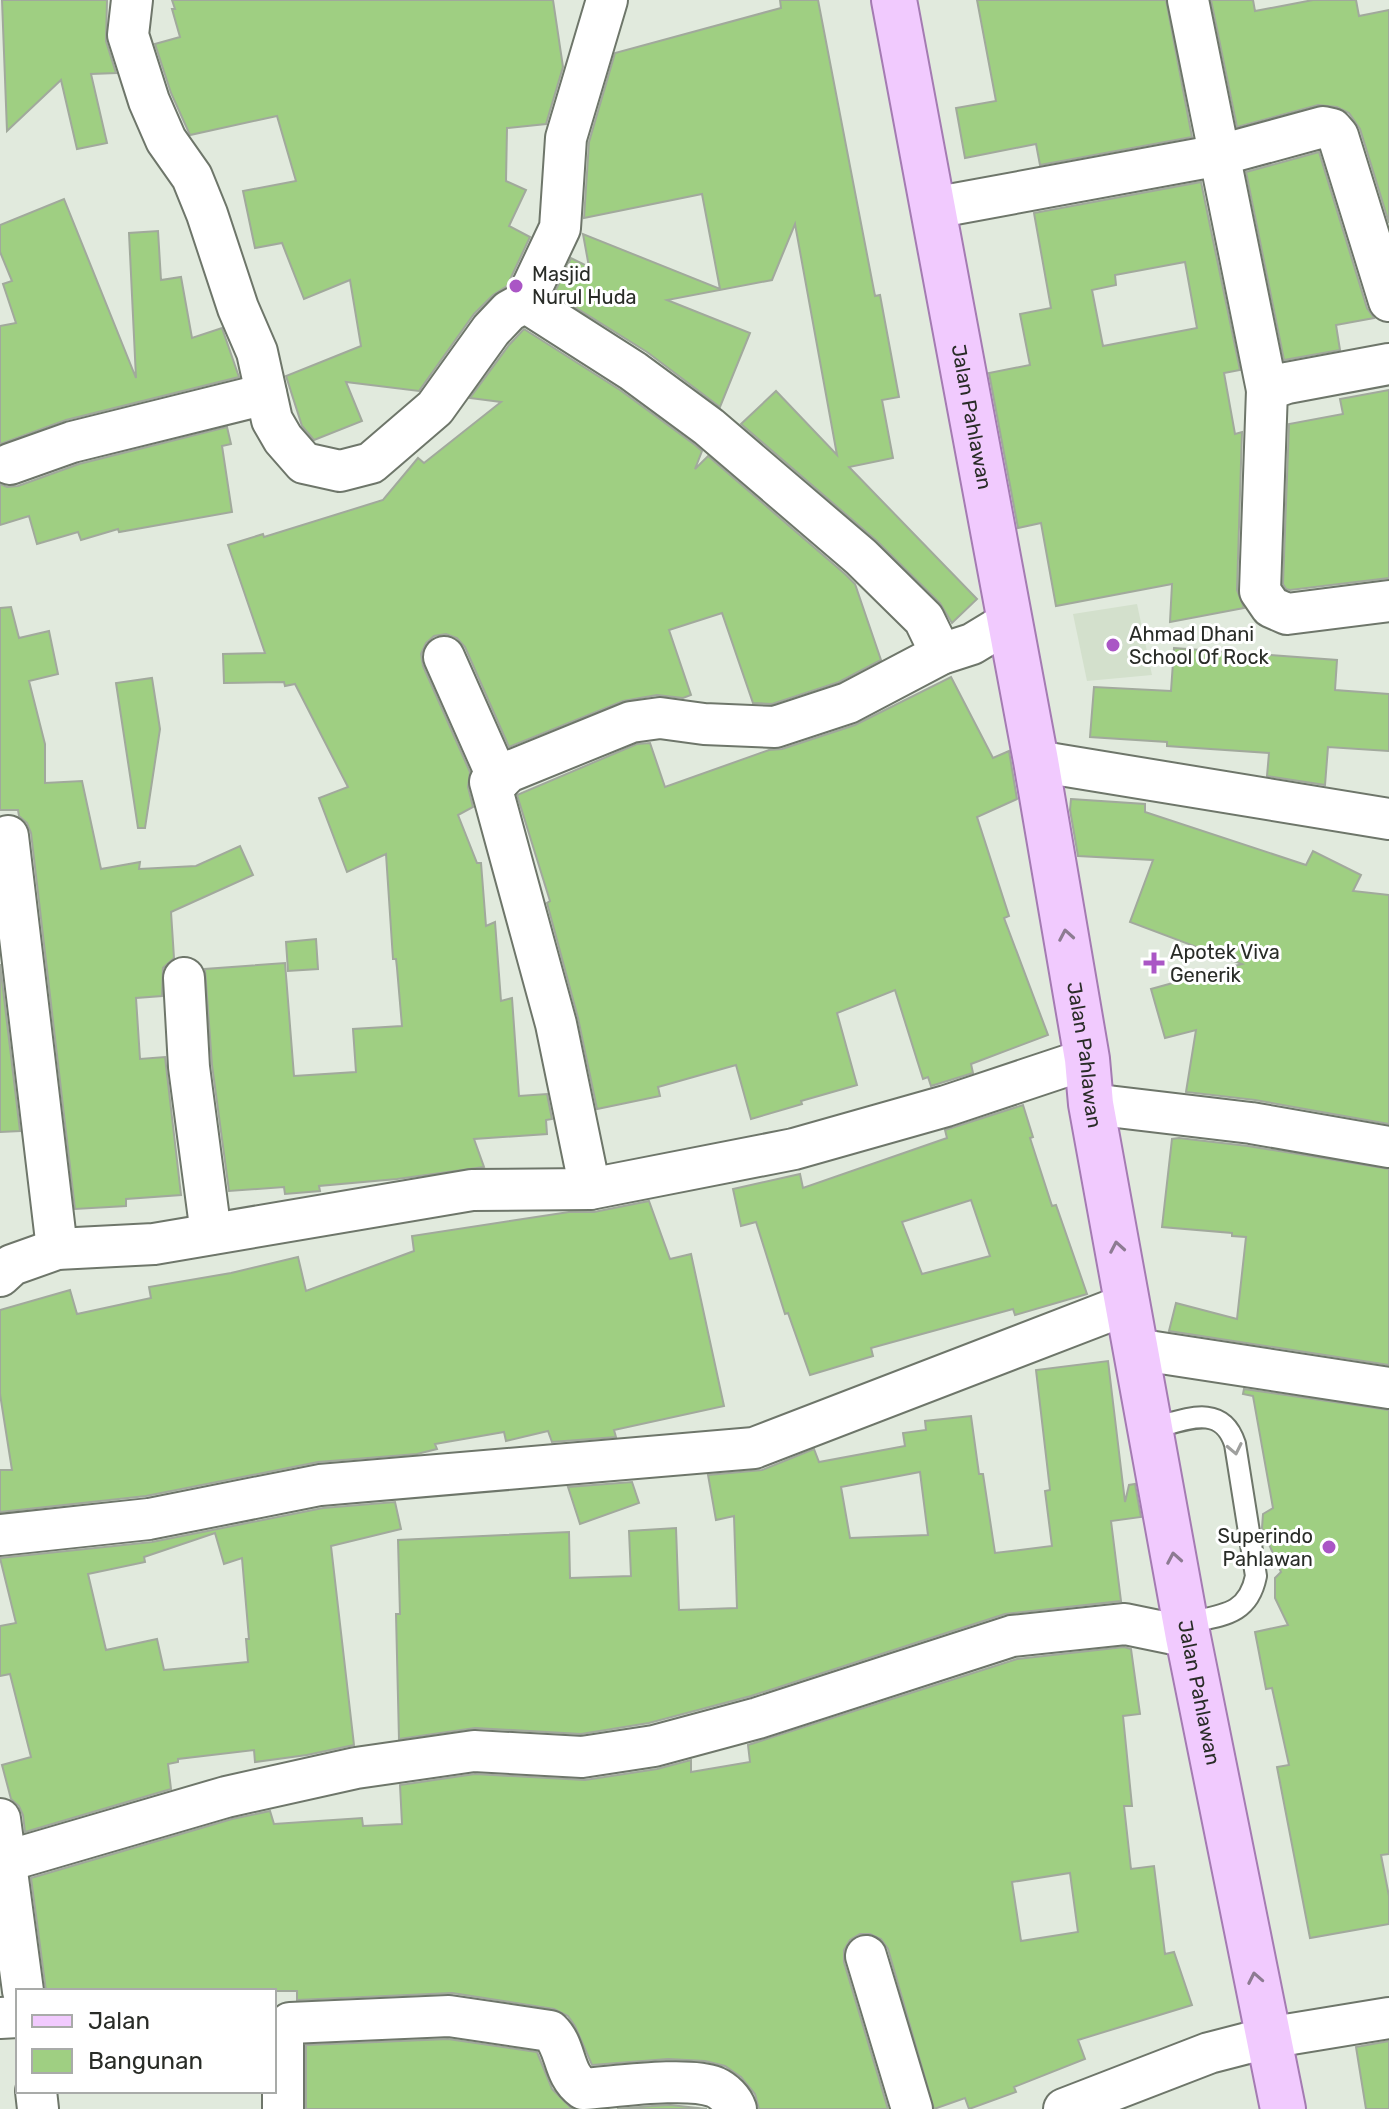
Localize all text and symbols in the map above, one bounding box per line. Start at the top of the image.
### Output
place label: Masjid Nurul Huda [532,262,637,309]
marker: Masjid Nurul Huda [507,277,525,295]
street label: Jalan Pahlawan [946,342,997,491]
place label: Ahmad Dhani School Of Rock [1129,622,1270,669]
marker: Ahmad Dhani School Of Rock [1104,636,1122,654]
one-way arrow [1058,928,1075,942]
place label: Apotek Viva Generik [1170,940,1280,987]
marker: Apotek Viva Generik [1145,954,1163,972]
street label: Jalan Pahlawan [1062,980,1107,1130]
one-way arrow [1110,1240,1127,1254]
one-way arrow [1226,1442,1243,1456]
place label: Superindo Pahlawan [1217,1524,1313,1571]
marker: Superindo Pahlawan [1320,1538,1338,1556]
one-way arrow [1166,1551,1183,1565]
street label: Jalan Pahlawan [1173,1618,1225,1767]
one-way arrow [1248,1971,1265,1985]
legend [16,1989,276,2093]
text: Jalan [88,2007,150,2035]
text: Bangunan [88,2047,203,2075]

